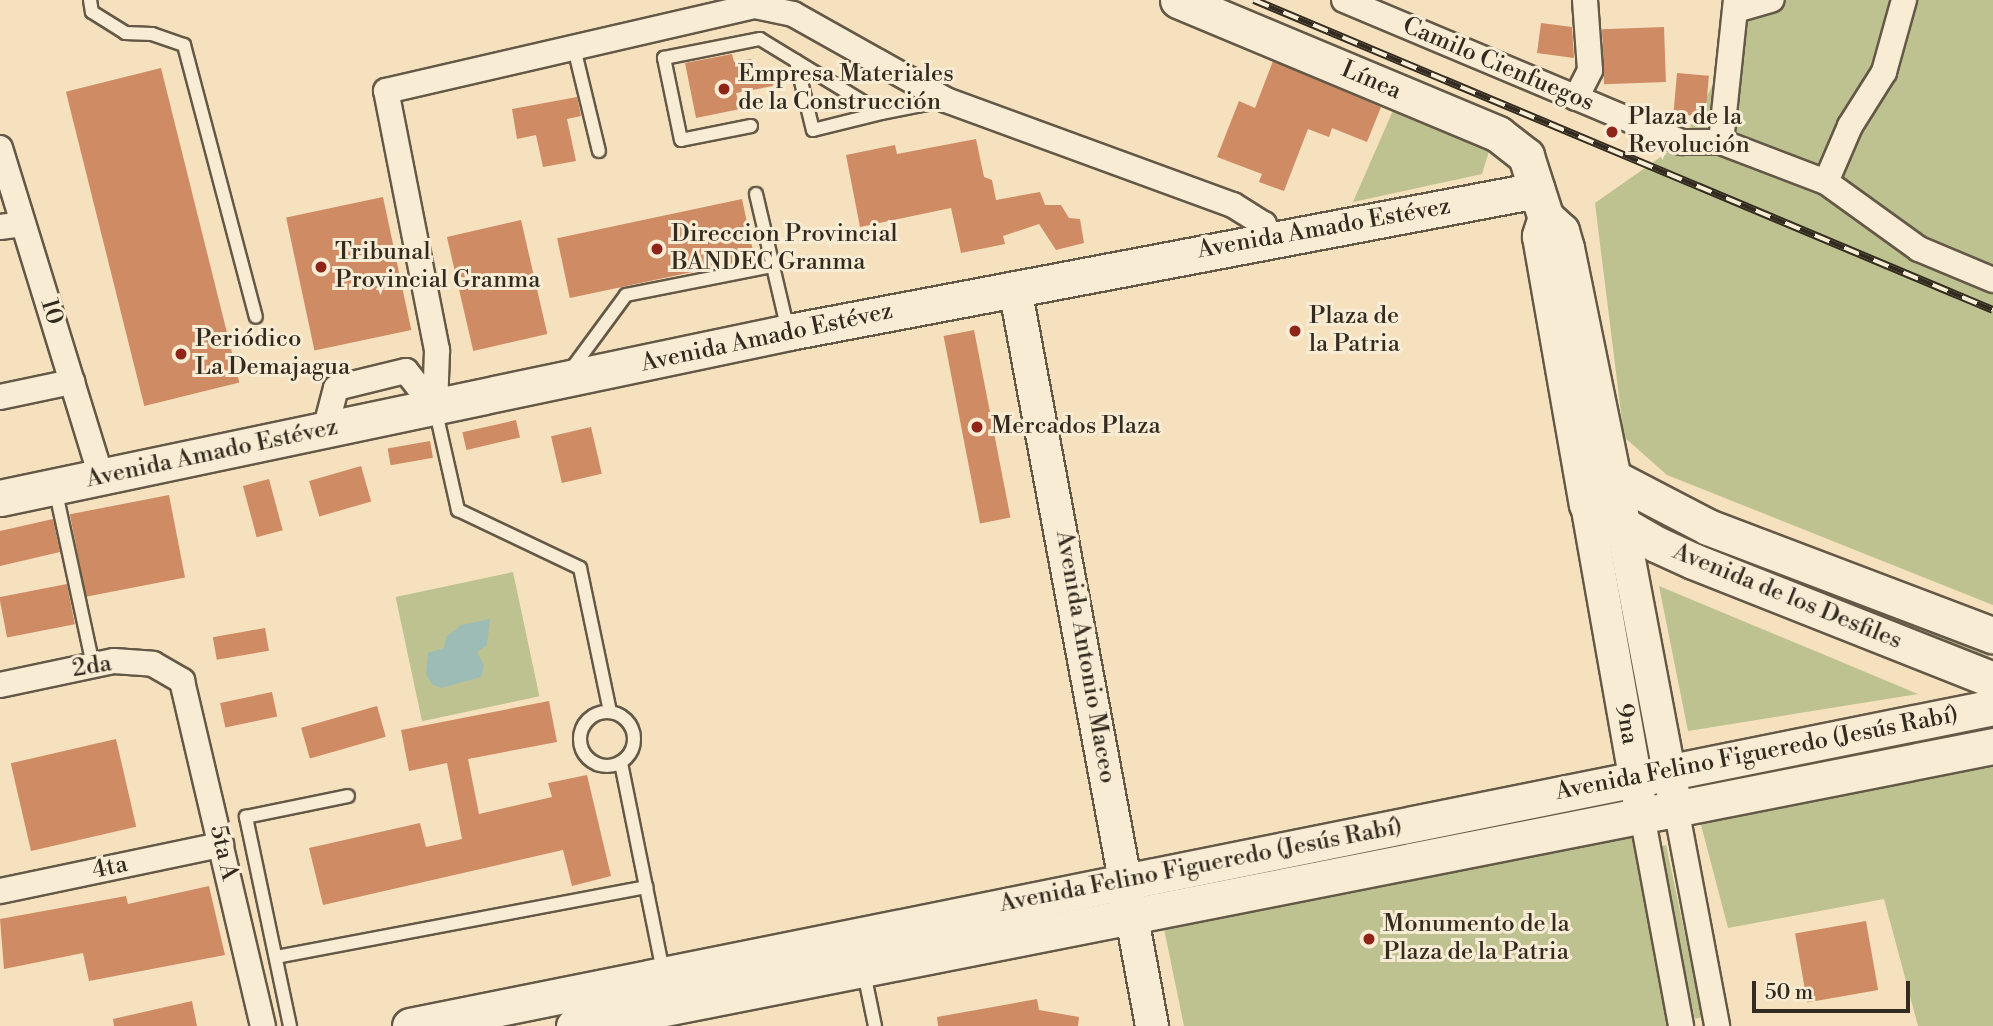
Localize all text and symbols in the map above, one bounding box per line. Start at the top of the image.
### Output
street label: Camilo Cienfuegos [1398,12,1598,118]
street label: Línea [1337,56,1405,106]
place label: Empresa Materiales de la Construcción [738,61,954,117]
marker: Empresa Materiales de la Construcción [716,81,732,97]
place label: Plaza de la Revolución [1628,104,1750,160]
marker: Plaza de la Revolución [1602,122,1622,142]
street label: Avenida Amado Estévez [1195,193,1453,265]
place label: Direccion Provincial BANDEC Granma [671,221,898,277]
place label: Tribunal Provincial Granma [335,239,540,295]
marker: Direccion Provincial BANDEC Granma [649,241,665,257]
marker: Tribunal Provincial Granma [313,259,329,275]
street label: 10 [34,296,68,328]
street label: Avenida Amado Estévez [639,297,895,379]
place label: Plaza de la Patria [1309,303,1400,359]
marker: Plaza de la Patria [1287,323,1303,339]
place label: Periódico La Demajagua [195,326,350,382]
marker: Periódico La Demajagua [173,346,189,362]
street label: Avenida Amado Estévez [84,413,340,495]
place label: Mercados Plaza [991,413,1161,441]
marker: Mercados Plaza [969,419,985,435]
street label: Avenida Antonio Maceo [1049,528,1121,786]
street label: Avenida de los Desfiles [1668,538,1906,656]
street label: 2da [70,650,114,684]
street label: Avenida Felino Figueredo (Jesús Rabí) [1553,701,1961,807]
street label: 9na [1608,701,1644,747]
street label: Avenida Felino Figueredo (Jesús Rabí) [997,813,1405,919]
street label: 5ta A [203,823,243,883]
street label: 4ta [90,850,130,886]
place label: Monumento de la Plaza de la Patria [1383,911,1570,967]
marker: Monumento de la Plaza de la Patria [1361,931,1377,947]
scale bar [1755,967,1912,1011]
text: 50 m [1765,980,1813,1006]

